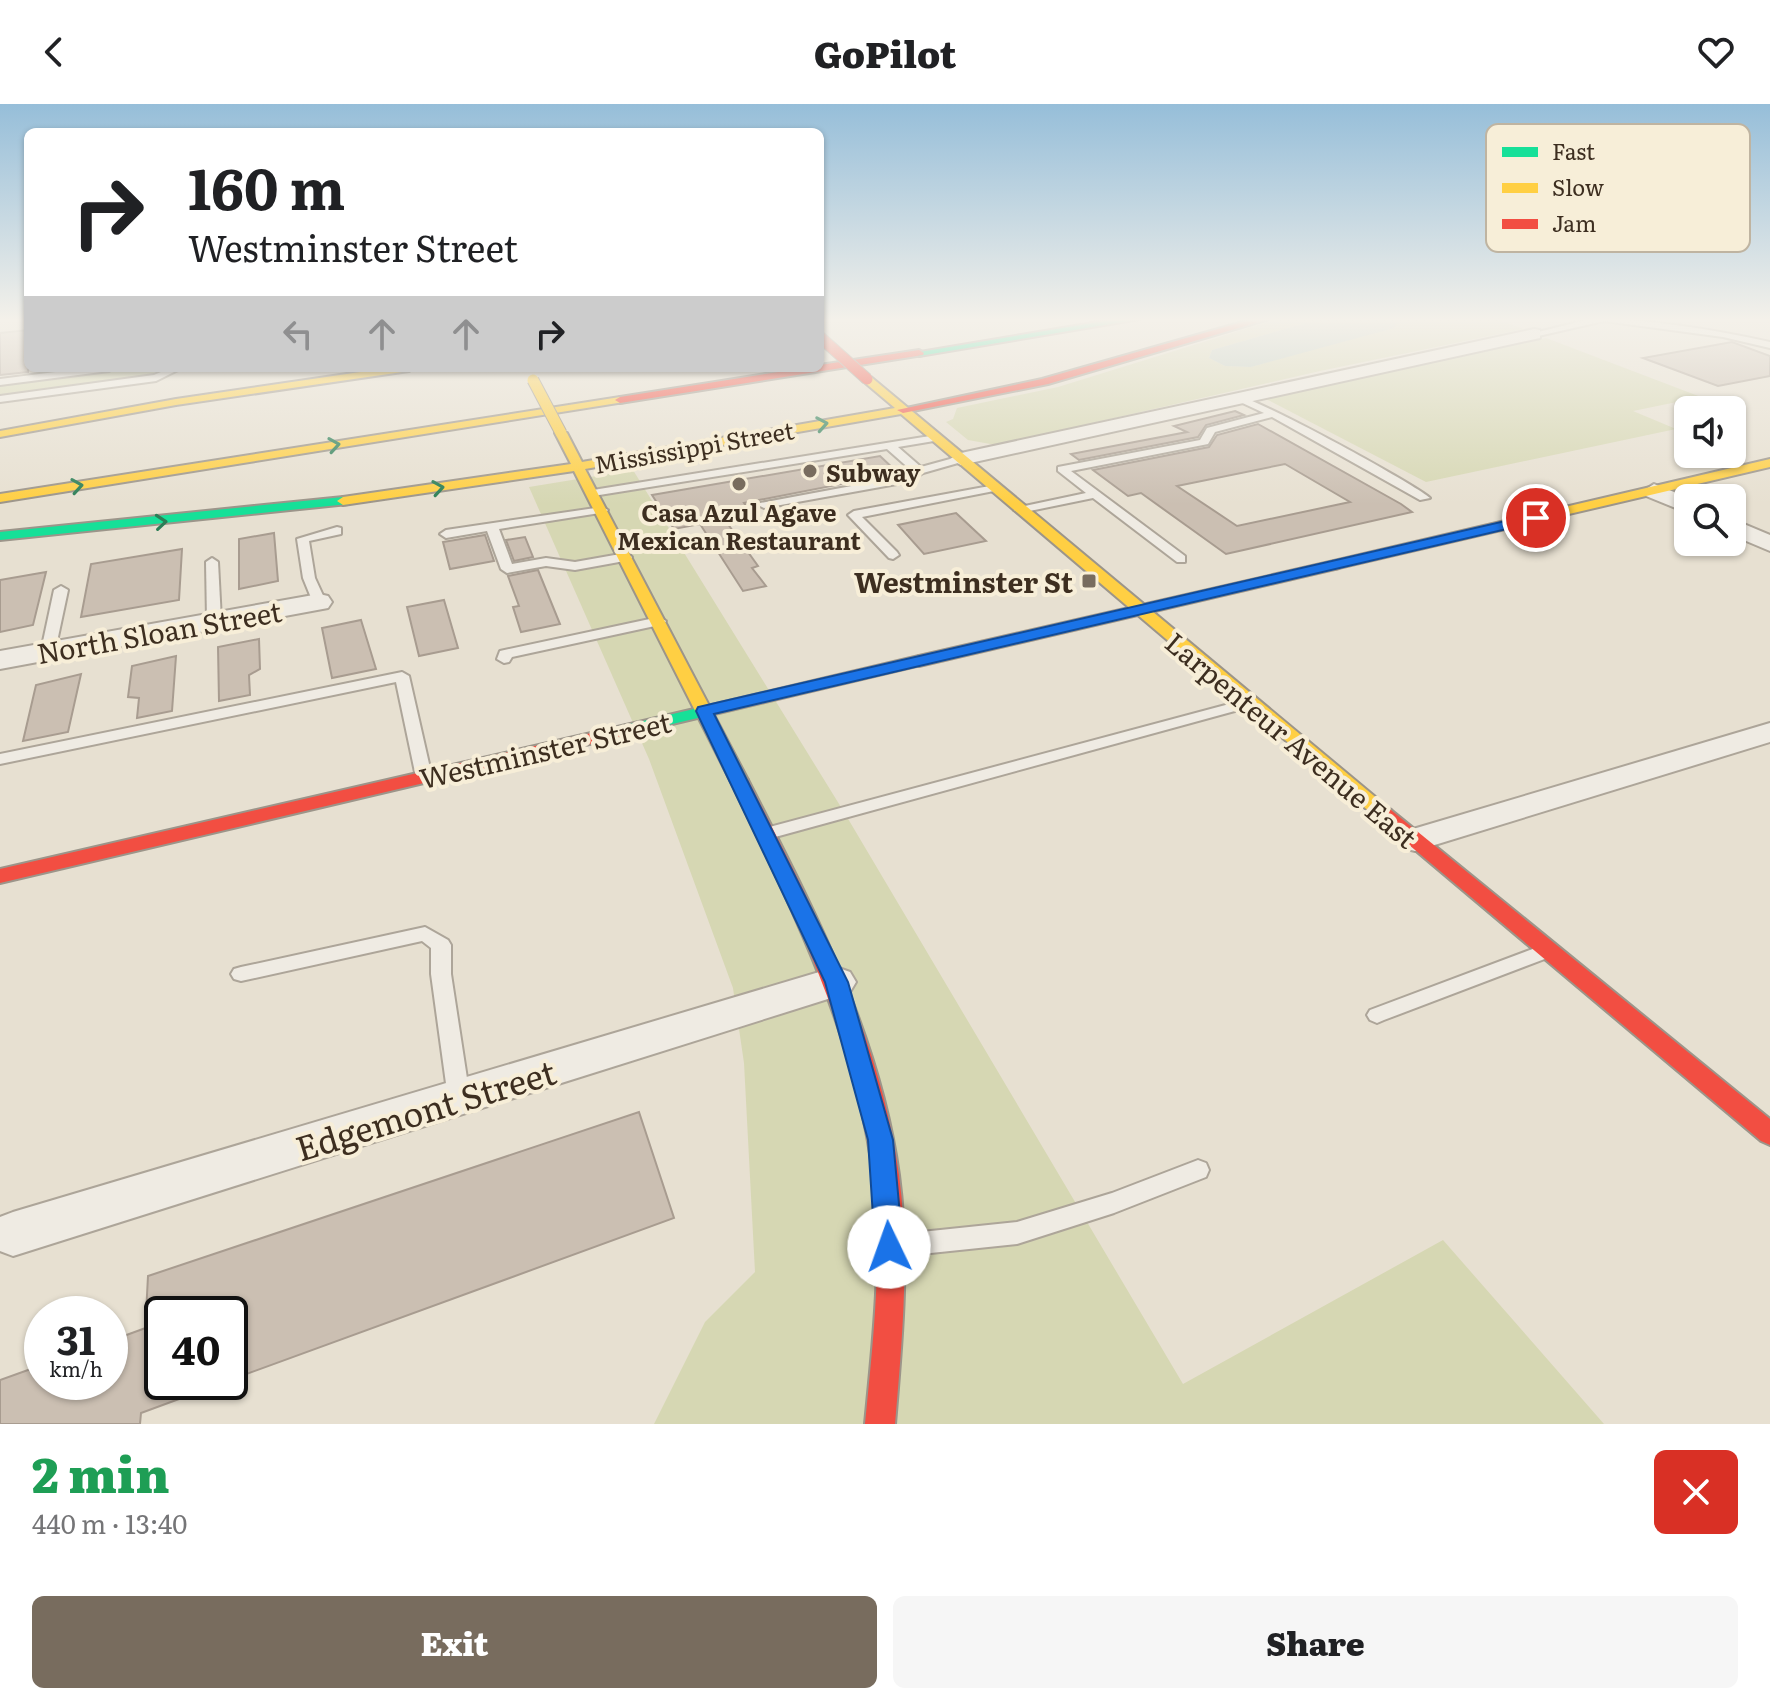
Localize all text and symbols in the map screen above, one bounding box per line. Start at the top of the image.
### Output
text: GoPilot [814,26,956,79]
icon: back [32,30,76,74]
icon: heart [1694,30,1738,74]
legend [1486,124,1750,252]
text: Fast [1552,134,1595,167]
text: 160 m [188,144,345,227]
icon: right [56,160,160,264]
text: Slow [1552,170,1604,203]
text: Jam [1552,206,1596,239]
text: Westminster Street [188,220,518,273]
icon: left [276,312,320,356]
icon: ahead [360,312,404,356]
icon: ahead [444,312,488,356]
icon: right [528,312,572,356]
map controls [1674,396,1746,556]
button: sound [1674,396,1746,468]
street label: Mississippi Street [591,411,797,481]
one-way arrow [816,416,829,433]
one-way arrow [327,437,341,454]
place label: Subway [826,454,921,489]
marker: Subway [801,462,819,480]
marker: Casa Azul Agave Mexican Restaurant [730,475,748,493]
one-way arrow [70,478,84,495]
one-way arrow [431,480,444,497]
pin [1502,484,1570,552]
button: search [1674,484,1746,556]
place label: Casa Azul Agave Mexican Restaurant [617,494,861,557]
icon: arrive [1514,496,1558,540]
one-way arrow [155,514,168,531]
place label: Westminster St [854,560,1074,602]
marker: Westminster St [1080,572,1098,590]
street label: North Sloan Street [33,589,285,673]
street label: Larpenteur Avenue East [1157,621,1428,858]
street label: Westminster Street [415,700,675,798]
street label: Edgemont Street [289,1045,562,1171]
position arrow [847,1205,931,1289]
speed limit sign: 40 [144,1296,248,1400]
text: 31 [57,1308,95,1367]
text: km/h [49,1353,103,1383]
text: 2 min [32,1437,170,1508]
button: close [1654,1450,1738,1534]
text: 440 m · 13:40 [32,1503,187,1542]
button: Exit [32,1596,877,1688]
button: Share [893,1596,1738,1688]

